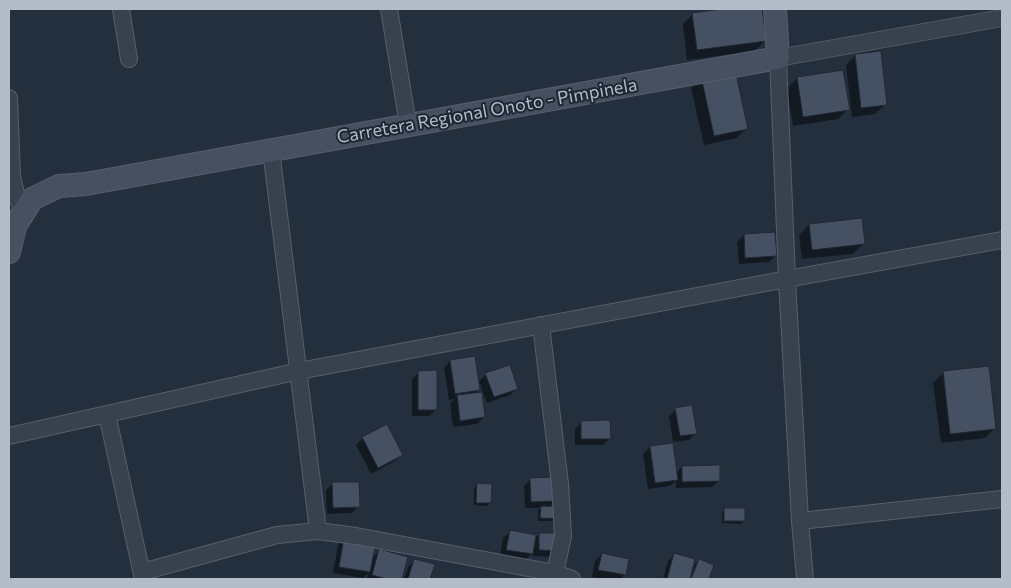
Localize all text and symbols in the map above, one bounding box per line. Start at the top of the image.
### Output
street label: Carretera Regional Onoto - Pimpinela [335,74,639,148]

